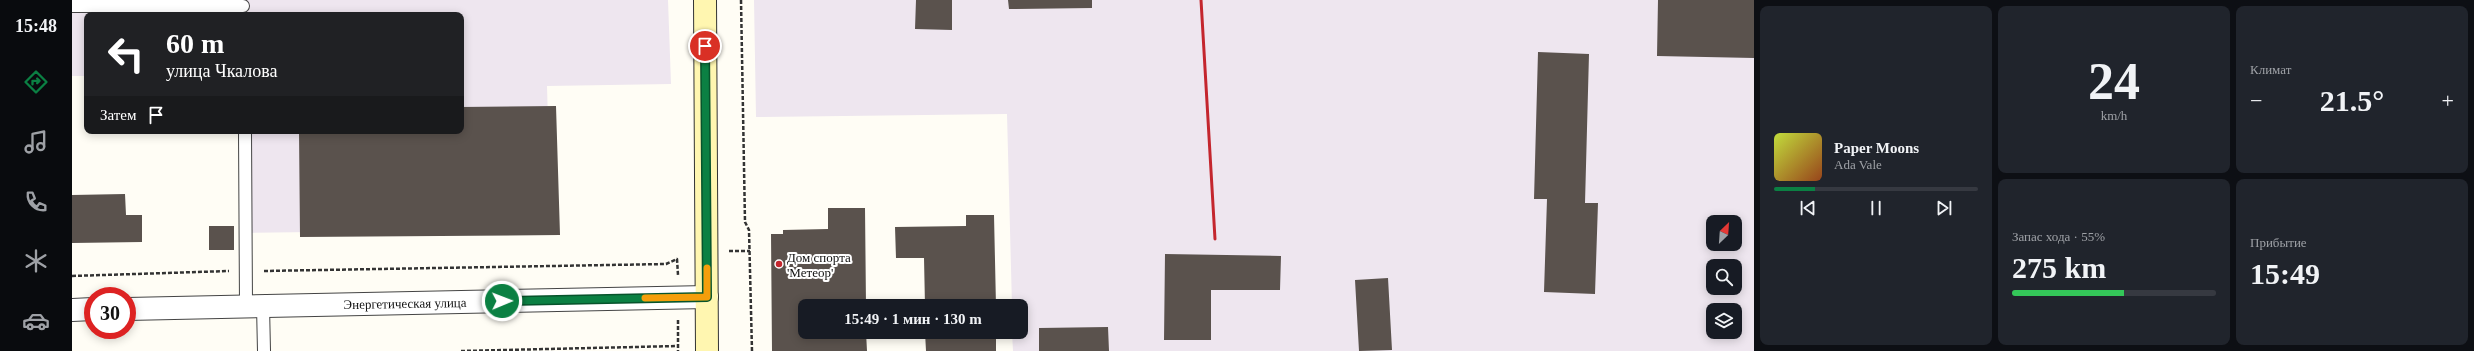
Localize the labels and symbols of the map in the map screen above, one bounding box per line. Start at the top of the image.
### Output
pin [688,29,722,63]
north arrow [1706,215,1742,251]
place label: Дом спорта 'Метеор' [787,250,851,280]
marker: Дом спорта 'Метеор' [774,259,784,269]
position arrow [481,280,523,322]
speed limit sign: 30 [84,287,136,339]
street label: Энергетическая улица [343,295,467,312]

